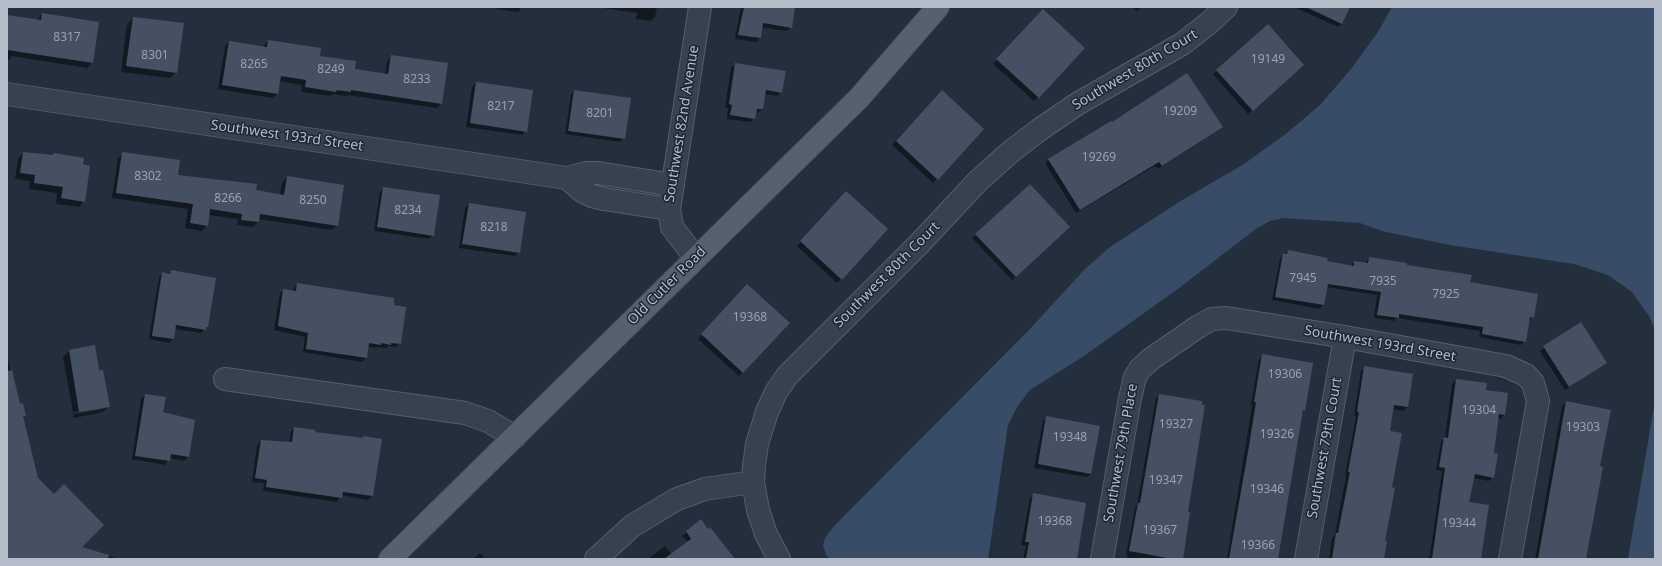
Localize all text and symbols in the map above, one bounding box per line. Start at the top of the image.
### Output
street label: Southwest 80th Court [1069,26,1201,114]
house number: 8317 [53,31,81,45]
street label: Southwest 82nd Avenue [661,44,703,204]
house number: 8301 [141,49,169,63]
house number: 19149 [1251,53,1285,67]
house number: 8265 [240,58,268,72]
house number: 8249 [317,63,345,77]
house number: 8233 [403,73,431,87]
house number: 8217 [487,100,515,114]
house number: 19209 [1163,105,1197,119]
house number: 8201 [586,107,614,121]
street label: Southwest 193rd Street [210,117,364,155]
house number: 19269 [1082,151,1116,165]
house number: 8302 [134,170,162,184]
house number: 8266 [214,192,242,206]
house number: 8250 [299,194,327,208]
house number: 8234 [394,204,422,218]
street label: Southwest 80th Court [831,219,943,331]
house number: 8218 [480,221,508,235]
street label: Old Cutler Road [624,243,710,329]
house number: 7945 [1289,272,1317,286]
house number: 7935 [1369,275,1397,289]
house number: 7925 [1432,288,1460,302]
house number: 19368 [733,311,767,325]
street label: Southwest 193rd Street [1303,322,1457,366]
house number: 19306 [1268,368,1302,382]
street label: Southwest 79th Court [1304,376,1346,520]
street label: Southwest 79th Place [1101,382,1141,524]
house number: 19304 [1462,404,1496,418]
house number: 19327 [1159,418,1193,432]
house number: 19303 [1566,421,1600,435]
house number: 19326 [1260,428,1294,442]
house number: 19348 [1053,431,1087,445]
house number: 19347 [1149,474,1183,488]
house number: 19346 [1250,483,1284,497]
house number: 19368 [1038,515,1072,529]
house number: 19344 [1442,517,1476,531]
house number: 19367 [1143,524,1177,538]
house number: 19366 [1241,539,1275,553]

